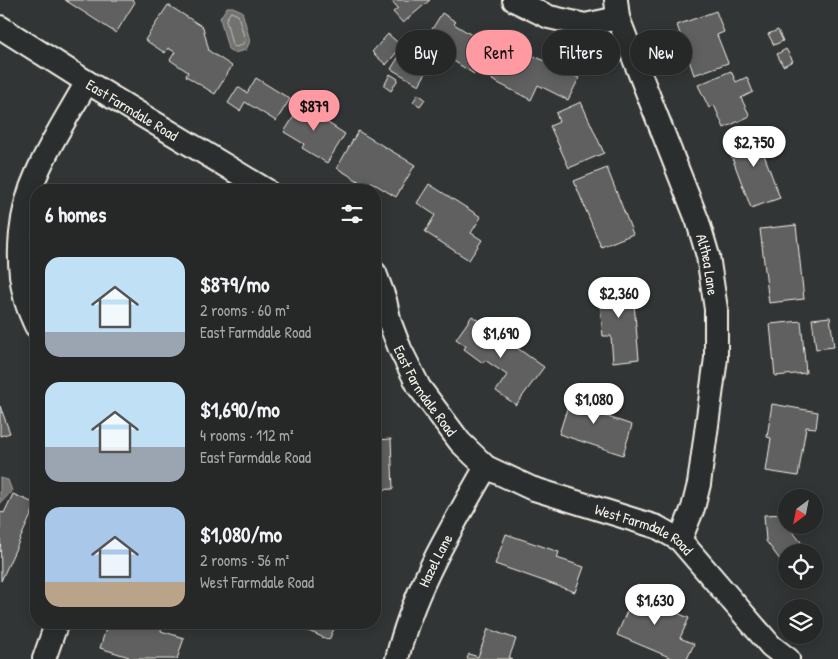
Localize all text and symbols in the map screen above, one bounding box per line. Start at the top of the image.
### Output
chip: Buy [396,30,456,75]
chip: Rent [466,30,532,75]
chip: Filters [542,30,620,75]
chip: New [630,30,692,75]
street label: East Farmdale Road [82,73,183,145]
pin: $879 [284,90,344,132]
text: $879 [300,95,328,117]
pin: $2,750 [713,126,795,168]
text: $2,750 [734,131,774,153]
text: 6 homes [45,200,106,229]
icon: filters [338,200,366,228]
street label: Althea Lane [691,231,724,297]
text: $879/mo [200,270,269,299]
pin: $2,360 [578,276,660,319]
icon: home [85,277,145,337]
text: $2,360 [599,282,639,304]
text: 2 rooms · 60 m² [200,299,290,321]
pin: $1,690 [460,316,542,359]
text: East Farmdale Road [200,321,311,343]
text: $1,690 [483,322,519,344]
street label: East Farmdale Road [389,341,462,440]
pin: $1,080 [553,382,635,425]
text: $1,080 [575,388,613,410]
text: $1,690/mo [200,395,280,424]
icon: home [85,402,145,462]
text: 4 rooms · 112 m² [200,424,294,446]
text: East Farmdale Road [200,446,311,468]
north arrow [778,489,822,534]
map controls [778,489,823,644]
street label: West Farmdale Road [592,498,699,559]
text: $1,080/mo [200,520,282,549]
icon: home [85,527,145,587]
street label: Hazel Lane [413,530,457,590]
button: locate [778,544,823,589]
text: 2 rooms · 56 m² [200,549,289,571]
text: West Farmdale Road [200,571,314,593]
pin: $1,630 [614,584,696,626]
text: $1,630 [636,589,674,611]
button: layers [778,599,823,644]

